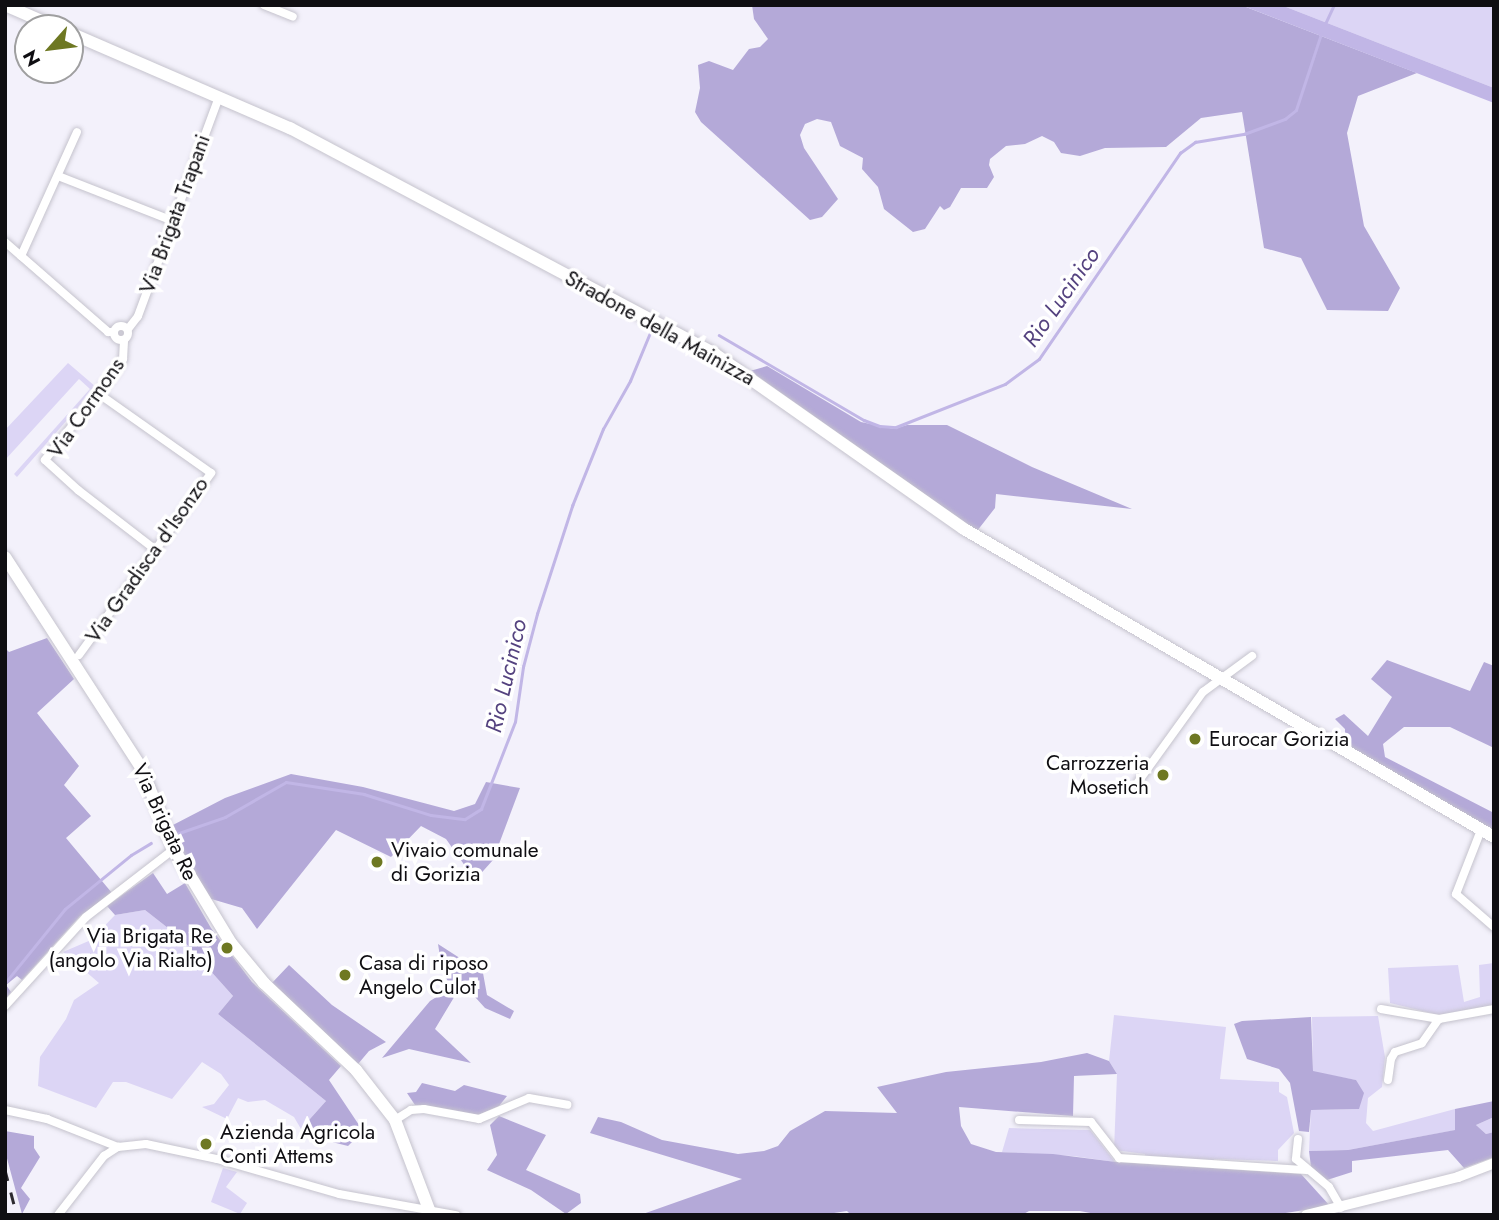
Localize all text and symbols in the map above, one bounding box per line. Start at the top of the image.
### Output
north arrow [14,14,84,84]
text: N [16,45,47,71]
street label: Via Brigata Trapani [135,131,215,297]
water label: Rio Lucinico [1017,242,1105,352]
street label: Stradone della Mainizza [561,265,759,391]
street label: Via Cormons [42,353,130,463]
street label: Via Gradisca d'Isonzo [80,472,214,648]
water label: Rio Lucinico [480,617,532,735]
place label: Eurocar Gorizia [1209,726,1349,752]
marker: Eurocar Gorizia [1187,731,1203,747]
place label: Carrozzeria Mosetich [1046,750,1149,800]
street label: Via Brigata Re [127,759,203,885]
marker: Carrozzeria Mosetich [1155,767,1171,783]
place label: Vivaio comunale di Gorizia [391,837,539,887]
marker: Vivaio comunale di Gorizia [369,854,385,870]
place label: Via Brigata Re (angolo Via Rialto) [48,923,213,973]
marker: Via Brigata Re (angolo Via Rialto) [219,940,235,956]
place label: Casa di riposo Angelo Culot [359,950,488,1000]
marker: Casa di riposo Angelo Culot [337,967,353,983]
place label: Azienda Agricola Conti Attems [220,1119,375,1169]
marker: Azienda Agricola Conti Attems [198,1136,214,1152]

